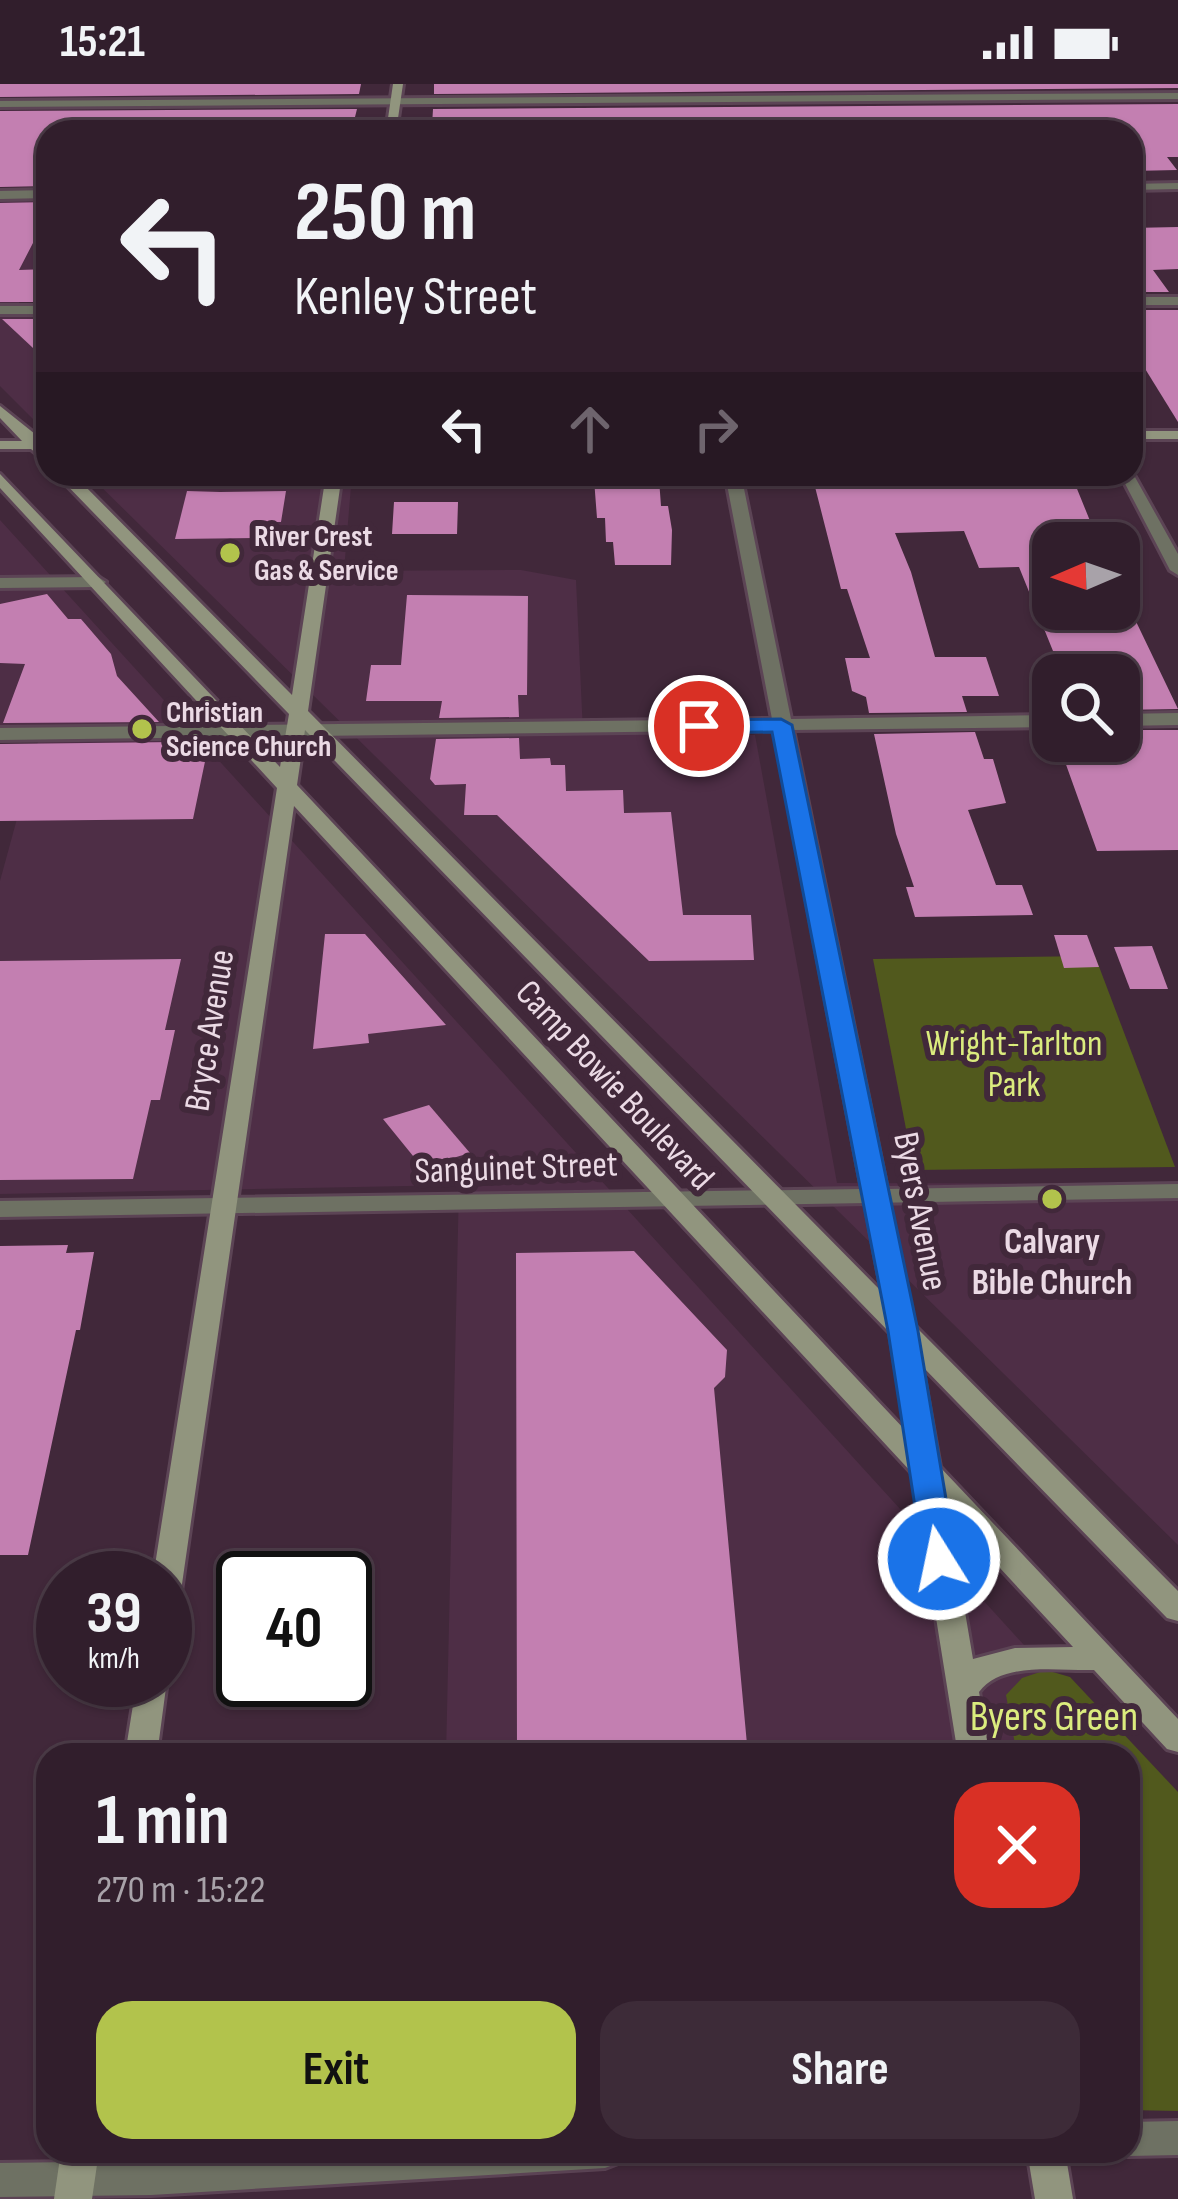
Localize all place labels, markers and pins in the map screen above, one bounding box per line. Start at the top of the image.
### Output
place label: River Crest Gas & Service [254,519,399,589]
marker: River Crest Gas & Service [217,540,243,566]
pin [648,675,750,777]
place label: Christian Science Church [166,695,331,765]
marker: Christian Science Church [129,716,155,742]
marker: Calvary Bible Church [1039,1186,1065,1212]
place label: Calvary Bible Church [972,1221,1132,1305]

